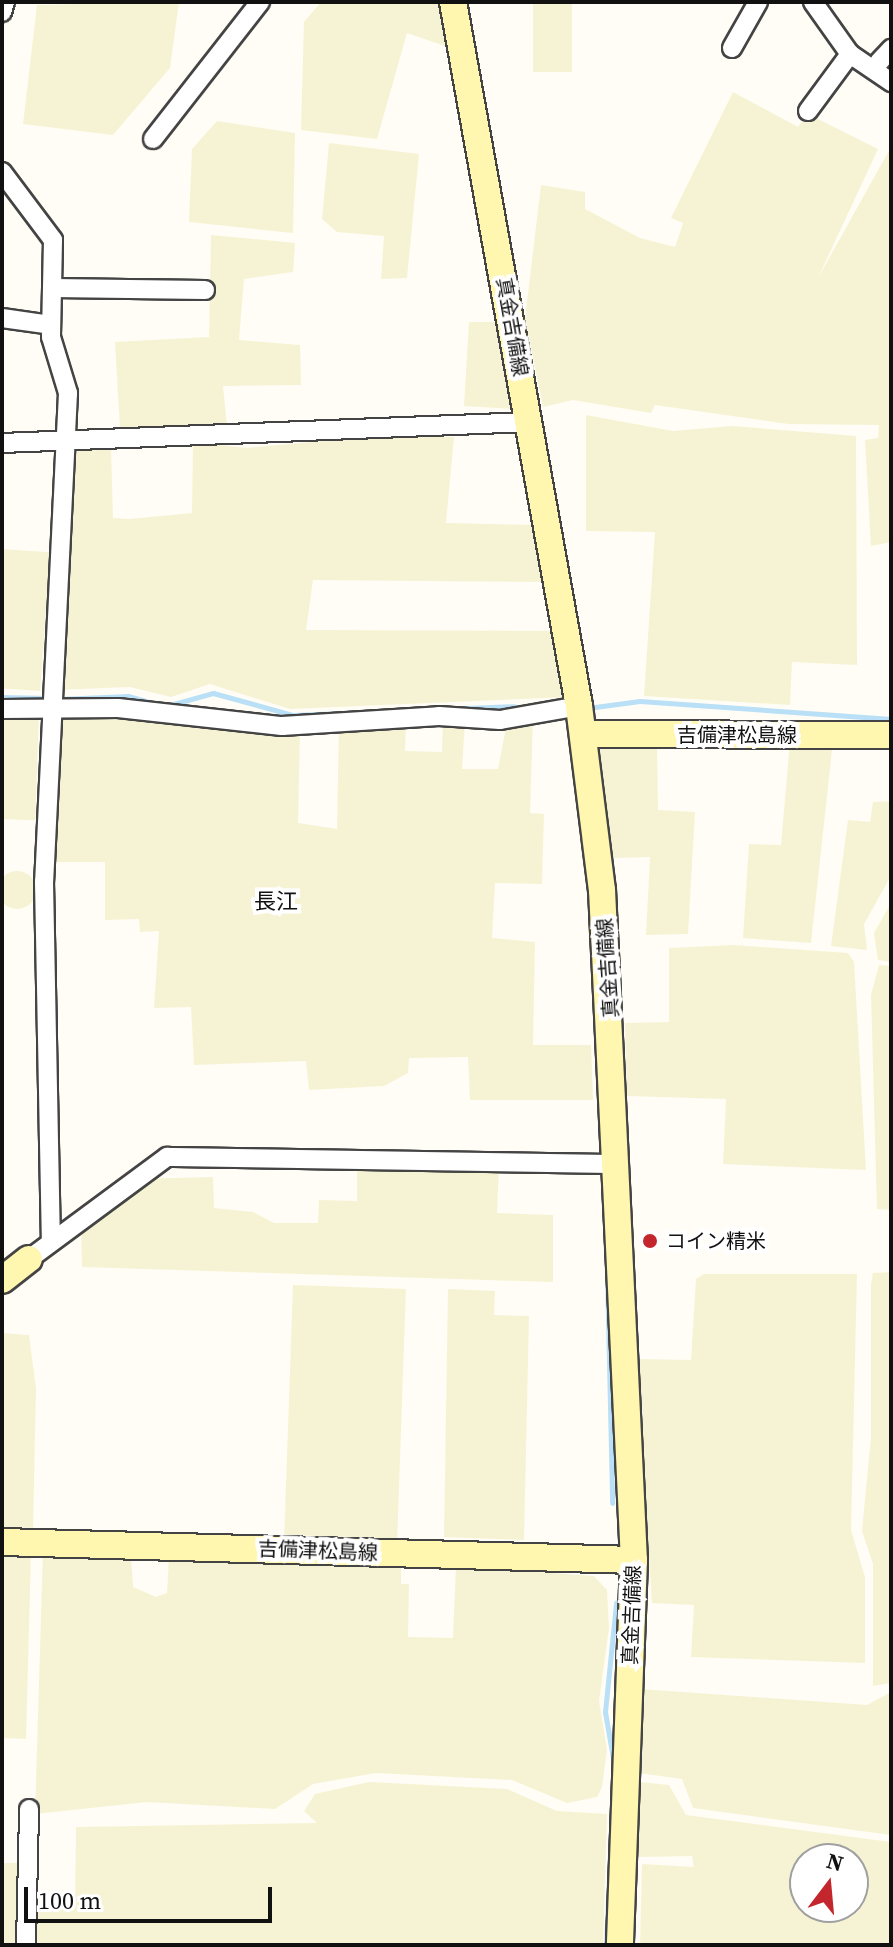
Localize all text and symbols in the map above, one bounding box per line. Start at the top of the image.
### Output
street label: 真金吉備線 [491,276,533,378]
street label: 吉備津松島線 [677,723,797,747]
district label: 長江 [254,889,298,915]
street label: 真金吉備線 [593,917,623,1019]
place label: コイン精米 [666,1229,766,1253]
marker: コイン精米 [641,1232,659,1250]
street label: 吉備津松島線 [258,1537,378,1565]
street label: 真金吉備線 [618,1565,646,1665]
north arrow [789,1843,869,1923]
text: N [823,1845,847,1878]
scale bar [28,1871,276,1921]
text: 100 m [38,1884,101,1917]

